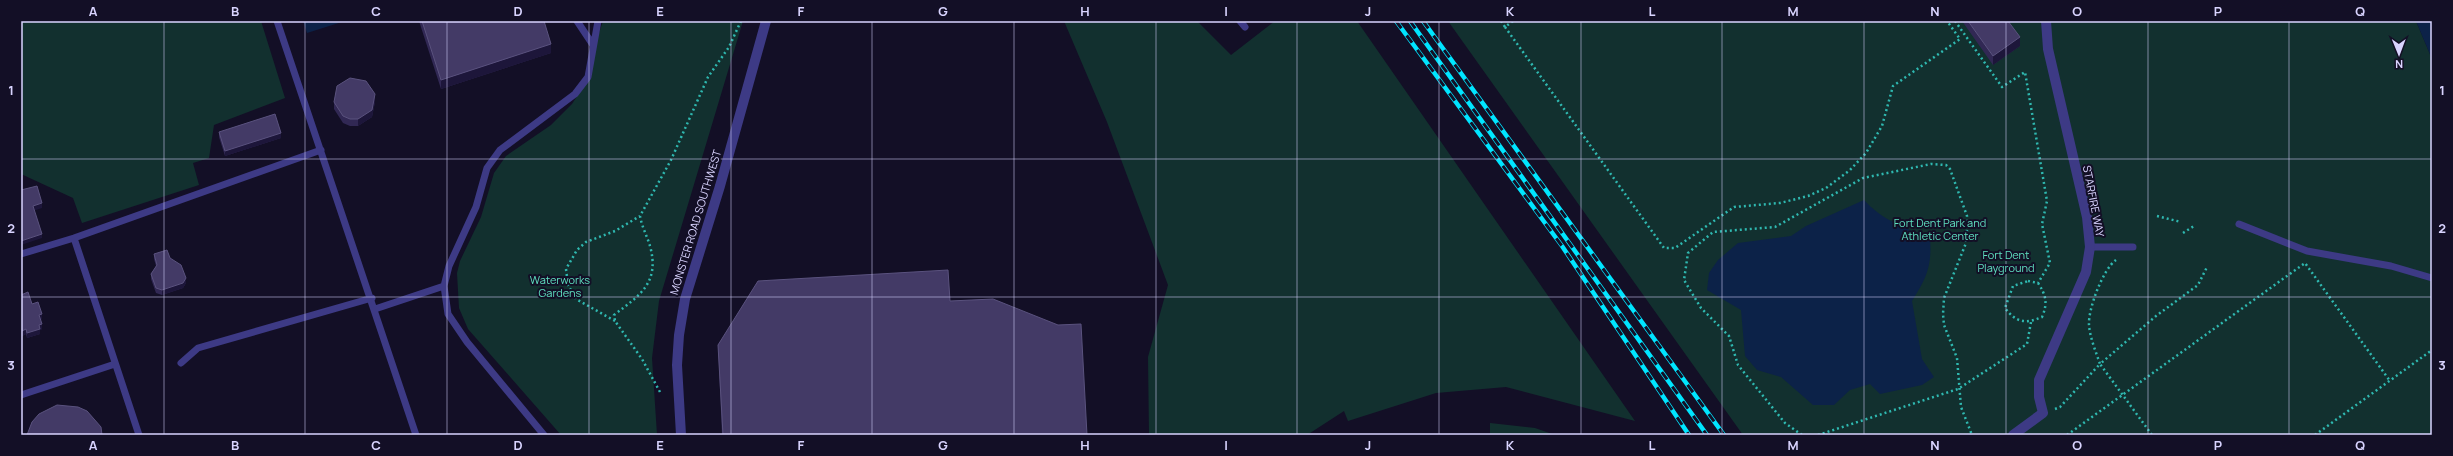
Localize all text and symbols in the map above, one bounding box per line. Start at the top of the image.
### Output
text: A [89,2,98,20]
text: B [231,2,239,20]
text: C [371,2,381,20]
text: D [513,2,523,20]
text: E [656,2,664,20]
text: F [798,2,805,20]
text: G [938,2,948,20]
text: H [1080,2,1090,20]
text: I [1224,2,1228,20]
text: J [1365,2,1371,20]
text: K [1506,2,1515,20]
text: L [1649,2,1656,20]
text: M [1787,2,1799,20]
text: N [1930,2,1940,20]
text: O [2072,2,2082,20]
text: P [2214,2,2222,20]
text: Q [2355,2,2365,20]
north arrow [2379,34,2419,74]
text: N [2395,57,2403,72]
text: 1 [8,81,14,99]
text: 1 [2439,81,2445,99]
street label: MONSTER ROAD SOUTHWEST [666,147,724,296]
street label: STARFIRE WAY [2080,164,2108,239]
park label: Fort Dent Park and Athletic Center [1894,215,1986,243]
text: 2 [7,219,15,237]
text: 2 [2438,219,2446,237]
park label: Fort Dent Playground [1977,247,2035,275]
park label: Waterworks Gardens [530,272,590,300]
text: 3 [7,356,15,374]
text: 3 [2438,356,2446,374]
text: A [89,436,98,454]
text: B [231,436,239,454]
text: C [371,436,381,454]
text: D [513,436,523,454]
text: E [656,436,664,454]
text: F [798,436,805,454]
text: G [938,436,948,454]
text: H [1080,436,1090,454]
text: I [1224,436,1228,454]
text: J [1365,436,1371,454]
text: K [1506,436,1515,454]
text: L [1649,436,1656,454]
text: M [1787,436,1799,454]
text: N [1930,436,1940,454]
text: O [2072,436,2082,454]
text: P [2214,436,2222,454]
text: Q [2355,436,2365,454]

